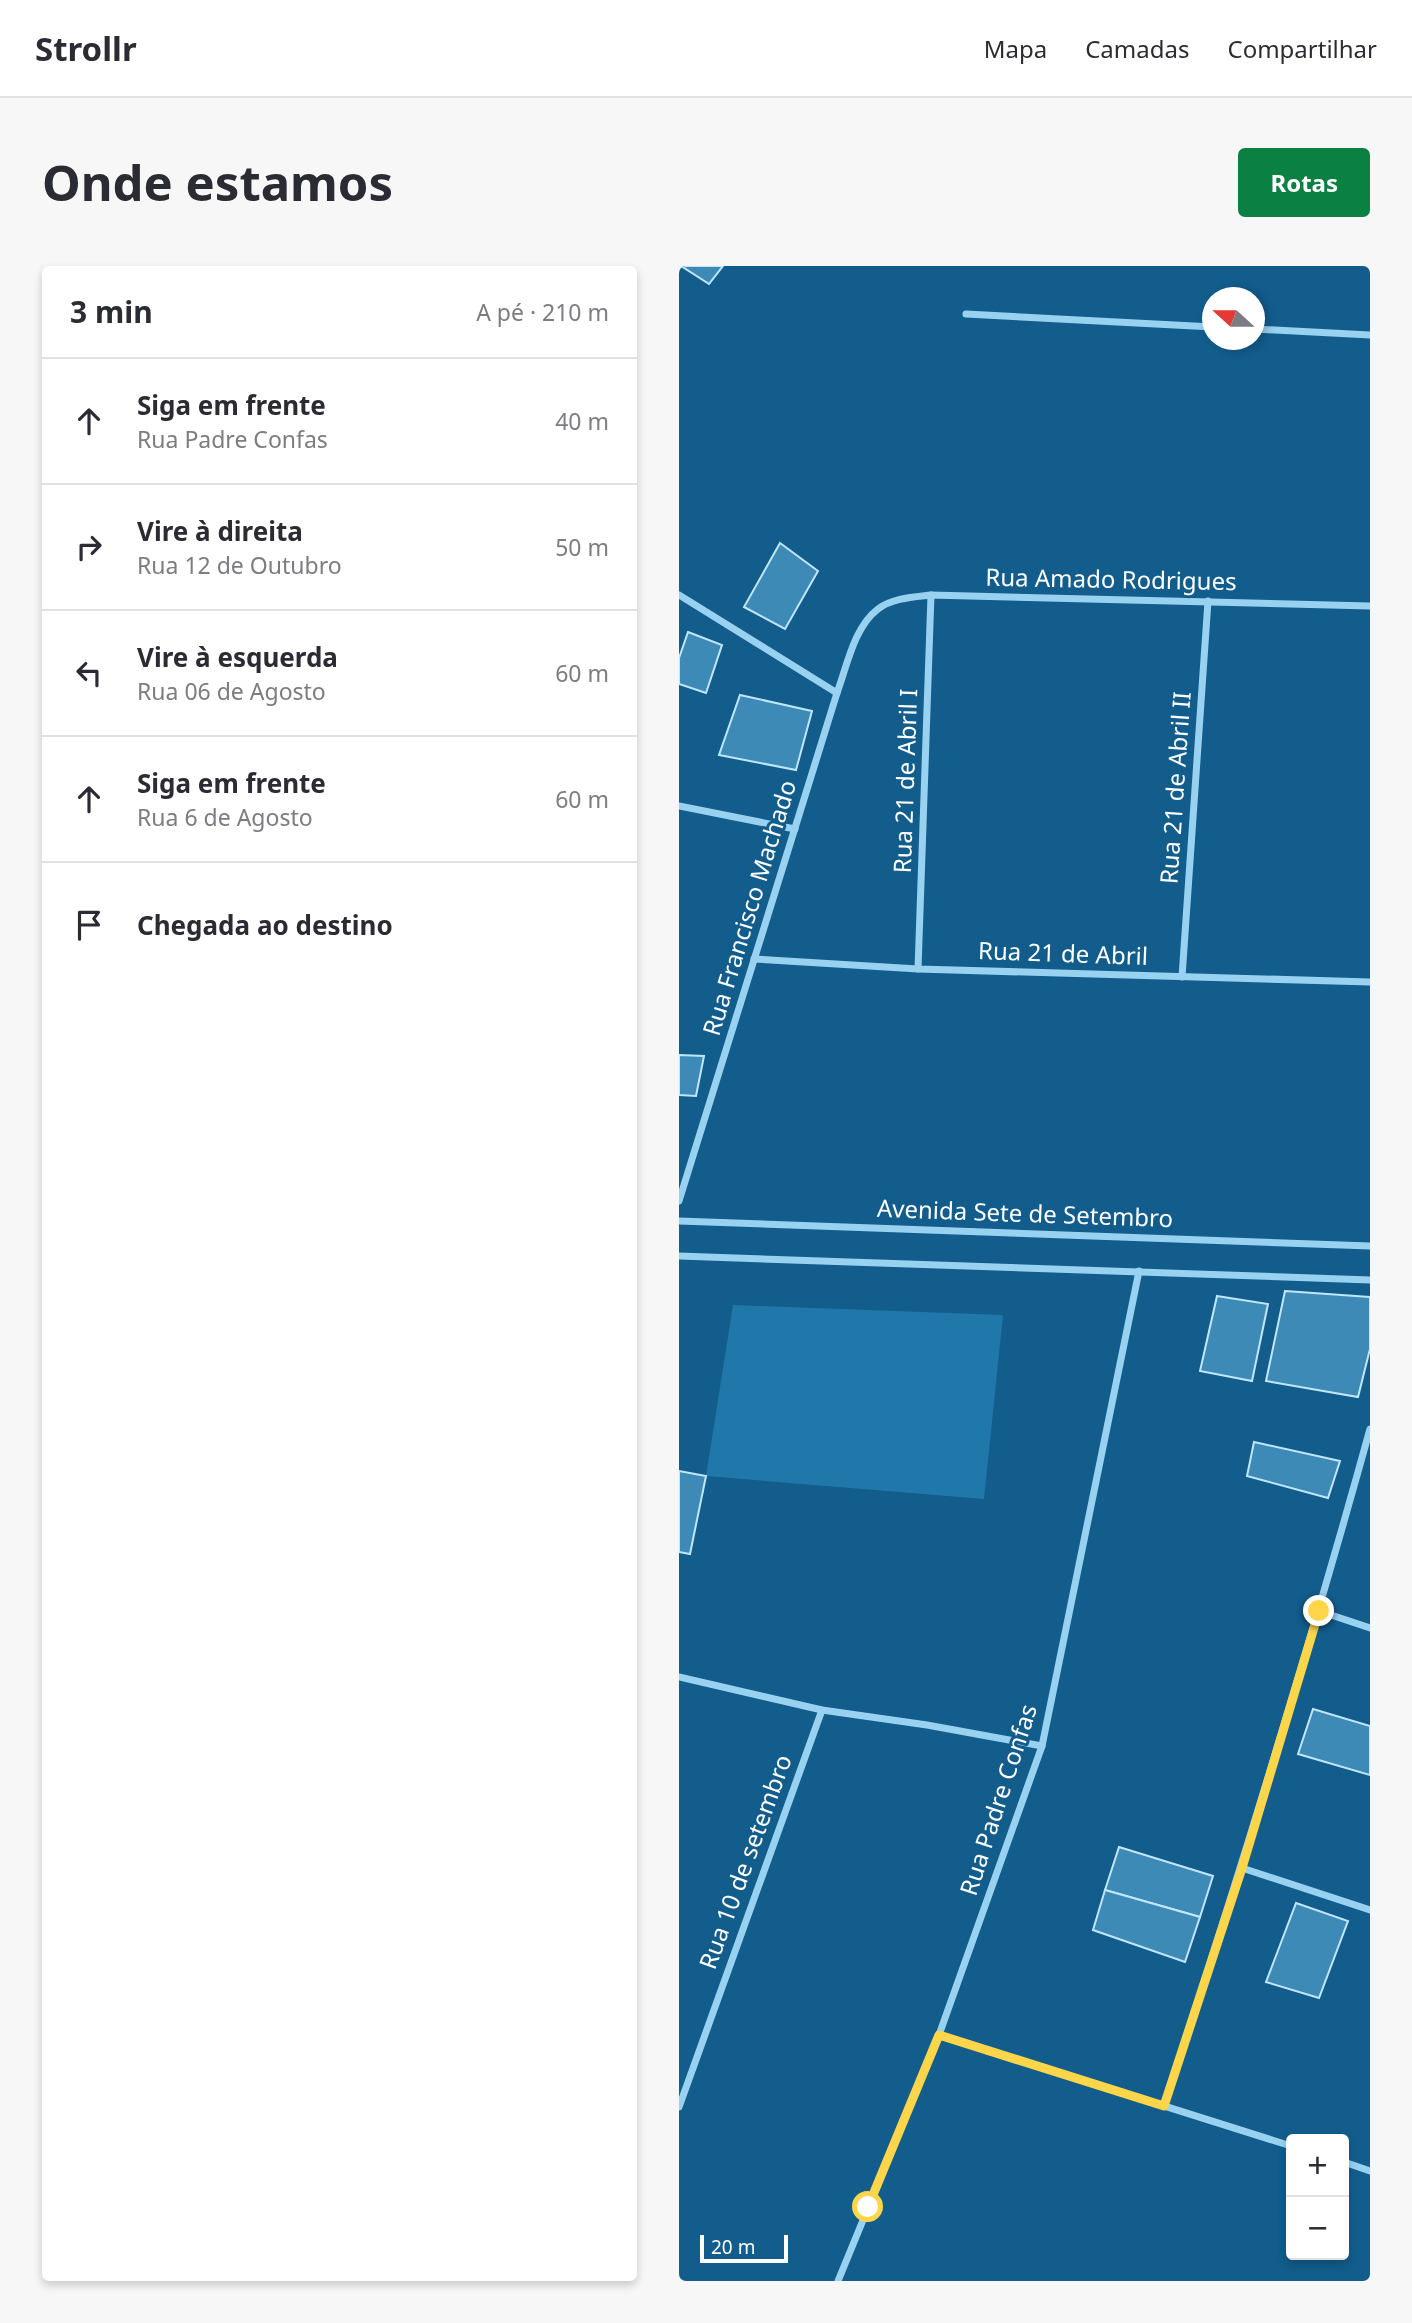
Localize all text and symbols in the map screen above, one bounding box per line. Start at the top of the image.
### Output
text: Strollr [35,26,137,71]
text: Mapa [984,32,1047,65]
text: Camadas [1085,32,1189,65]
text: Compartilhar [1227,32,1377,65]
button: Rotas [1238,148,1370,217]
text: Onde estamos [42,149,393,215]
north arrow [1202,287,1265,350]
text: 3 min [70,291,153,332]
text: A pé · 210 m [476,296,609,328]
text: Siga em frente [137,387,326,423]
icon: ahead [70,402,108,440]
text: 40 m [555,405,609,437]
text: Rua Padre Confas [137,423,328,455]
text: Vire à direita [137,513,303,549]
icon: right [70,528,108,566]
text: 50 m [555,531,609,563]
text: Rua 12 de Outubro [137,549,342,581]
street label: Rua Amado Rodrigues [985,560,1237,597]
text: Vire à esquerda [137,639,338,675]
icon: left [70,654,108,692]
text: 60 m [555,657,609,689]
text: Rua 06 de Agosto [137,675,326,707]
street label: Rua 21 de Abril I [885,688,924,874]
street label: Rua 21 de Abril II [1151,691,1198,885]
text: Siga em frente [137,765,326,801]
street label: Rua Francisco Machado [694,776,803,1039]
icon: ahead [70,780,108,818]
text: 60 m [555,783,609,815]
text: Rua 6 de Agosto [137,801,313,833]
icon: arrive [70,906,108,944]
text: Chegada ao destino [137,907,393,943]
street label: Rua 21 de Abril [977,933,1149,972]
street label: Avenida Sete de Setembro [876,1191,1174,1234]
route end [1303,1595,1334,1626]
street label: Rua Padre Confas [951,1700,1044,1899]
street label: Rua 10 de setembro [690,1750,799,1973]
map controls [1286,2134,1349,2260]
button: + [1286,2134,1349,2197]
route start [852,2191,883,2222]
button: − [1286,2197,1349,2260]
scale bar [700,2232,787,2264]
text: 20 m [711,2234,755,2260]

